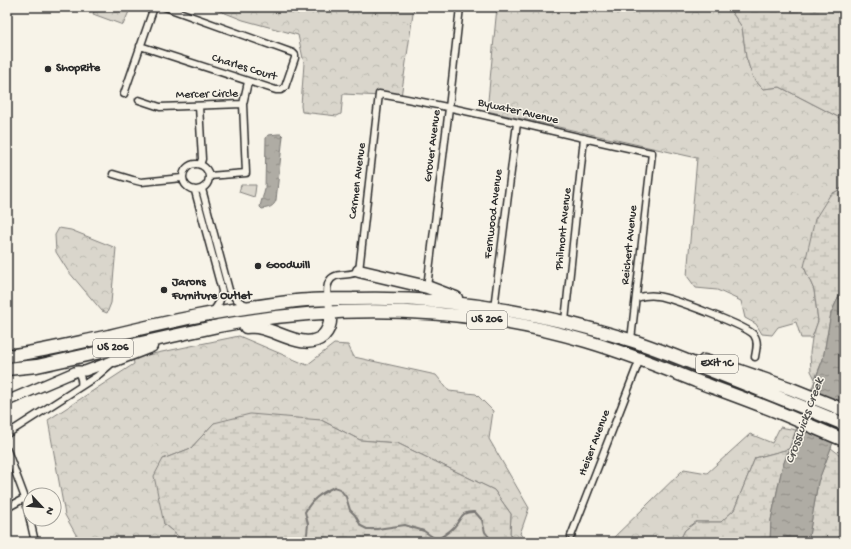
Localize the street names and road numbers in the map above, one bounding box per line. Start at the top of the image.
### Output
street label: Charles Court [210,51,279,85]
street label: Mercer Circle [176,87,239,103]
street label: Bywater Avenue [475,96,560,128]
street label: Grover Avenue [422,108,444,183]
street label: Carmen Avenue [346,141,370,220]
street label: Fernwood Avenue [481,168,507,261]
street label: Philmont Avenue [553,186,575,272]
street label: Reichert Avenue [619,204,641,285]
road number: US 206 [467,311,507,329]
road number: US 206 [93,339,133,357]
road number: Exit 1C [696,355,738,373]
street label: Heiser Avenue [576,407,614,478]

